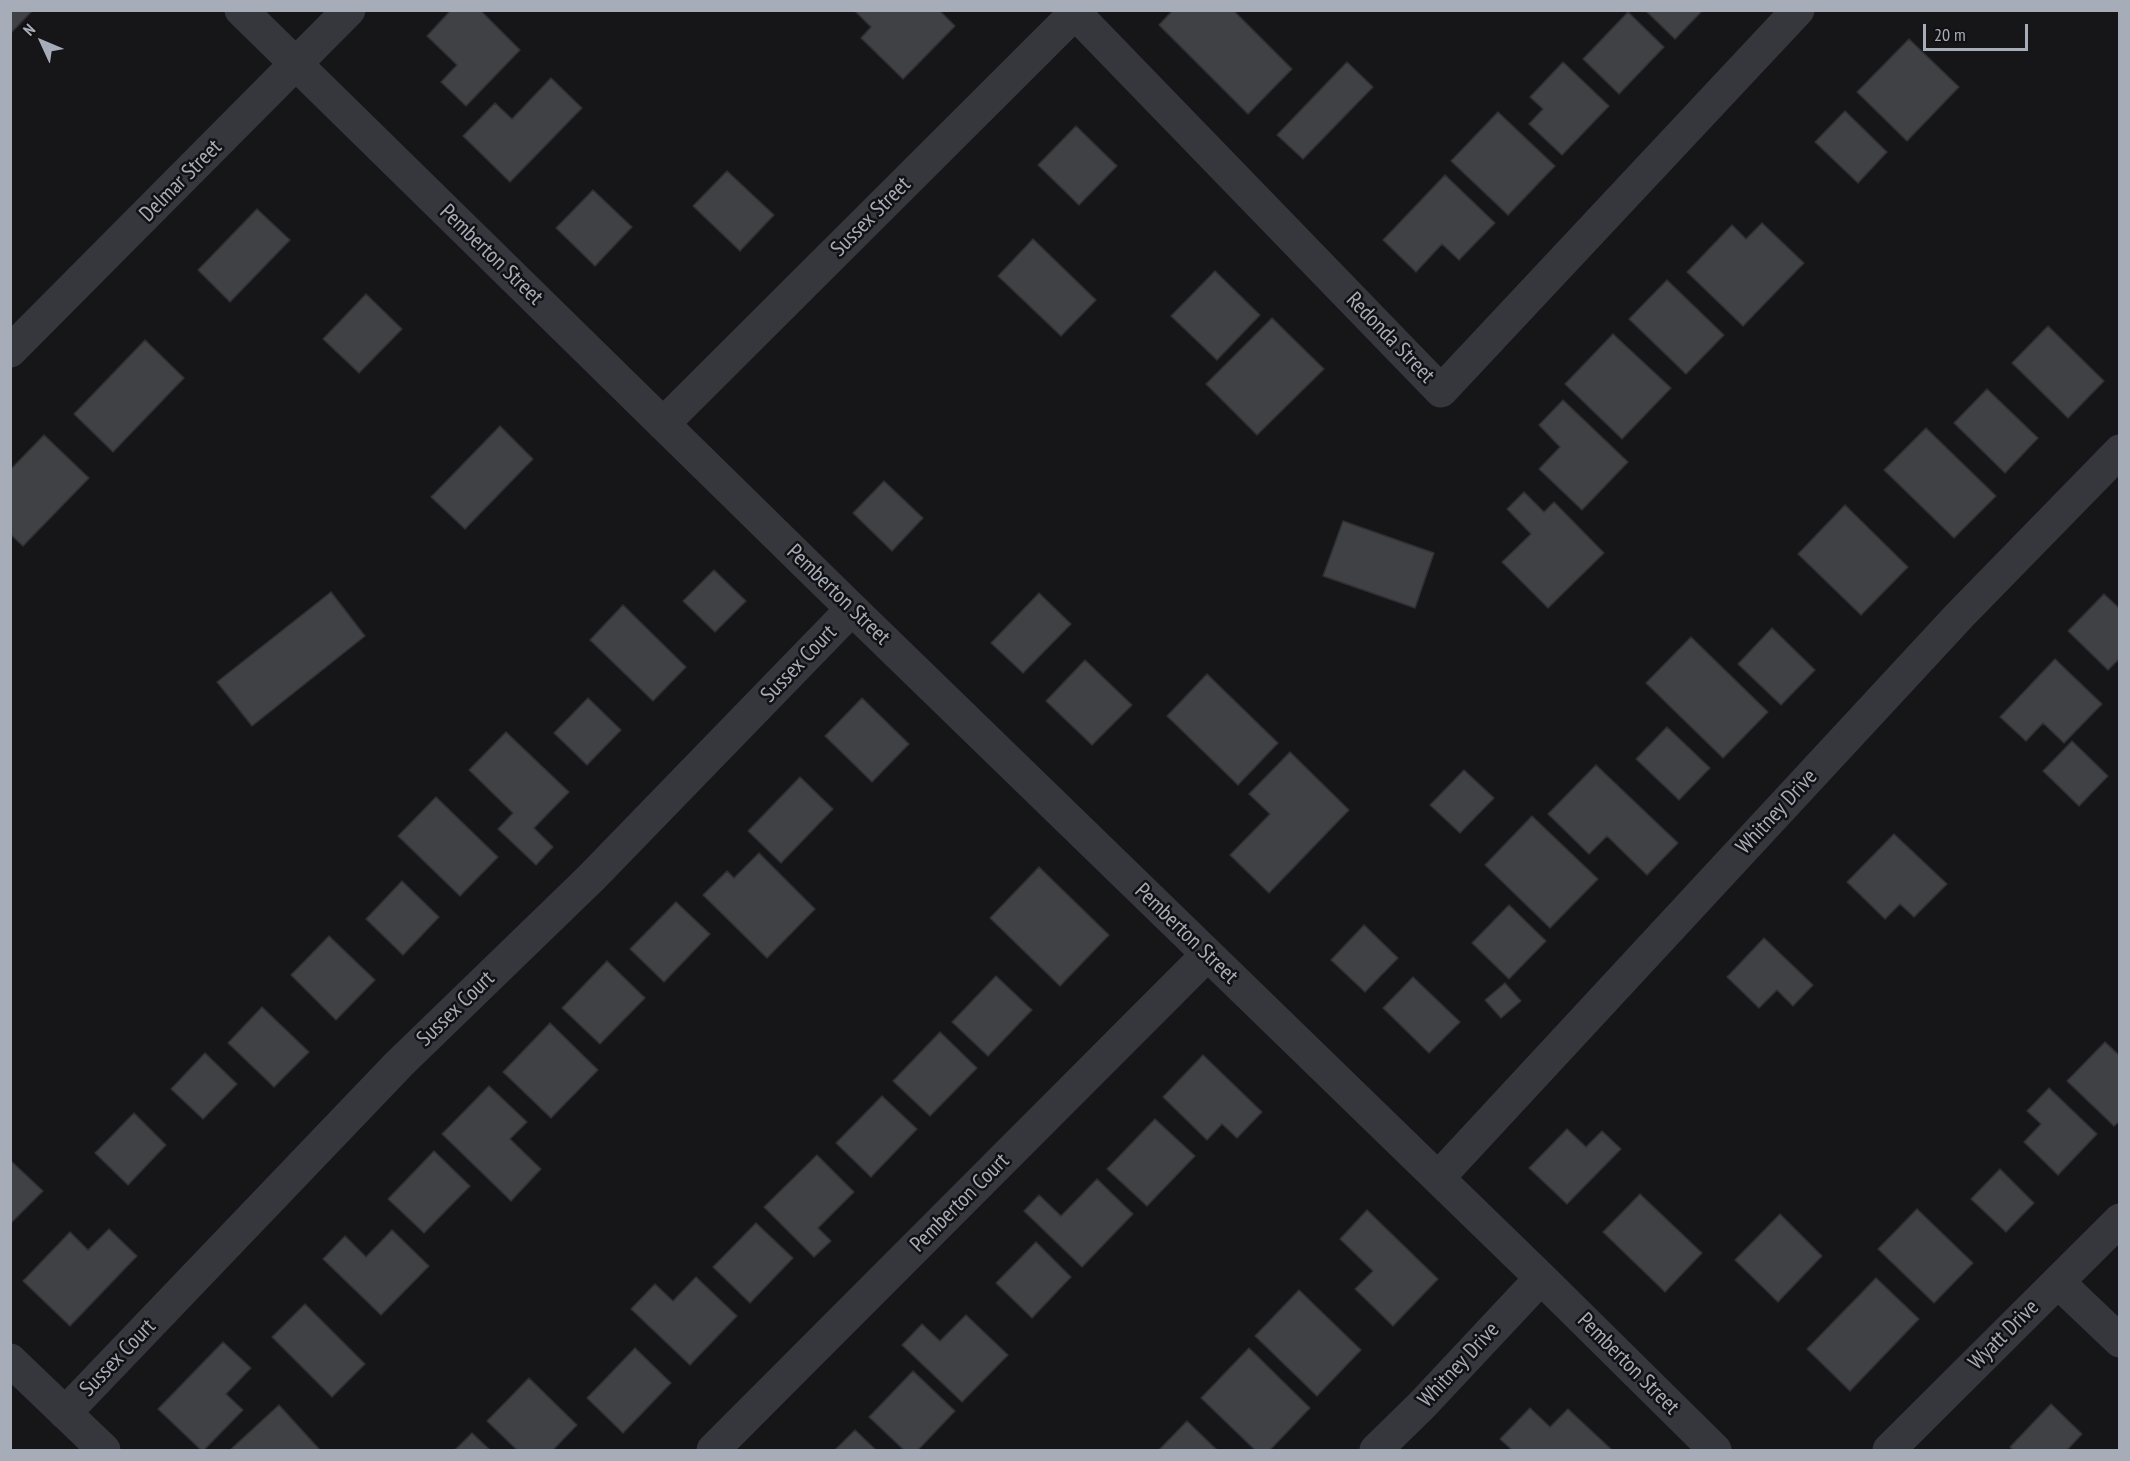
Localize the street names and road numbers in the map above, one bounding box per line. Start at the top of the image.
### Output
street label: Delmar Street [135,135,227,227]
street label: Sussex Street [826,172,916,262]
street label: Pemberton Street [434,199,548,311]
street label: Redonda Street [1340,287,1440,389]
street label: Pemberton Street [781,539,895,651]
street label: Sussex Court [756,620,842,708]
street label: Whitney Drive [1731,764,1823,860]
street label: Pemberton Street [1129,878,1243,990]
street label: Sussex Court [412,966,500,1052]
street label: Pemberton Court [905,1148,1015,1258]
street label: Wyatt Drive [1963,1294,2045,1376]
street label: Pemberton Street [1572,1308,1684,1420]
street label: Sussex Court [75,1314,161,1402]
street label: Whitney Drive [1413,1317,1505,1413]

